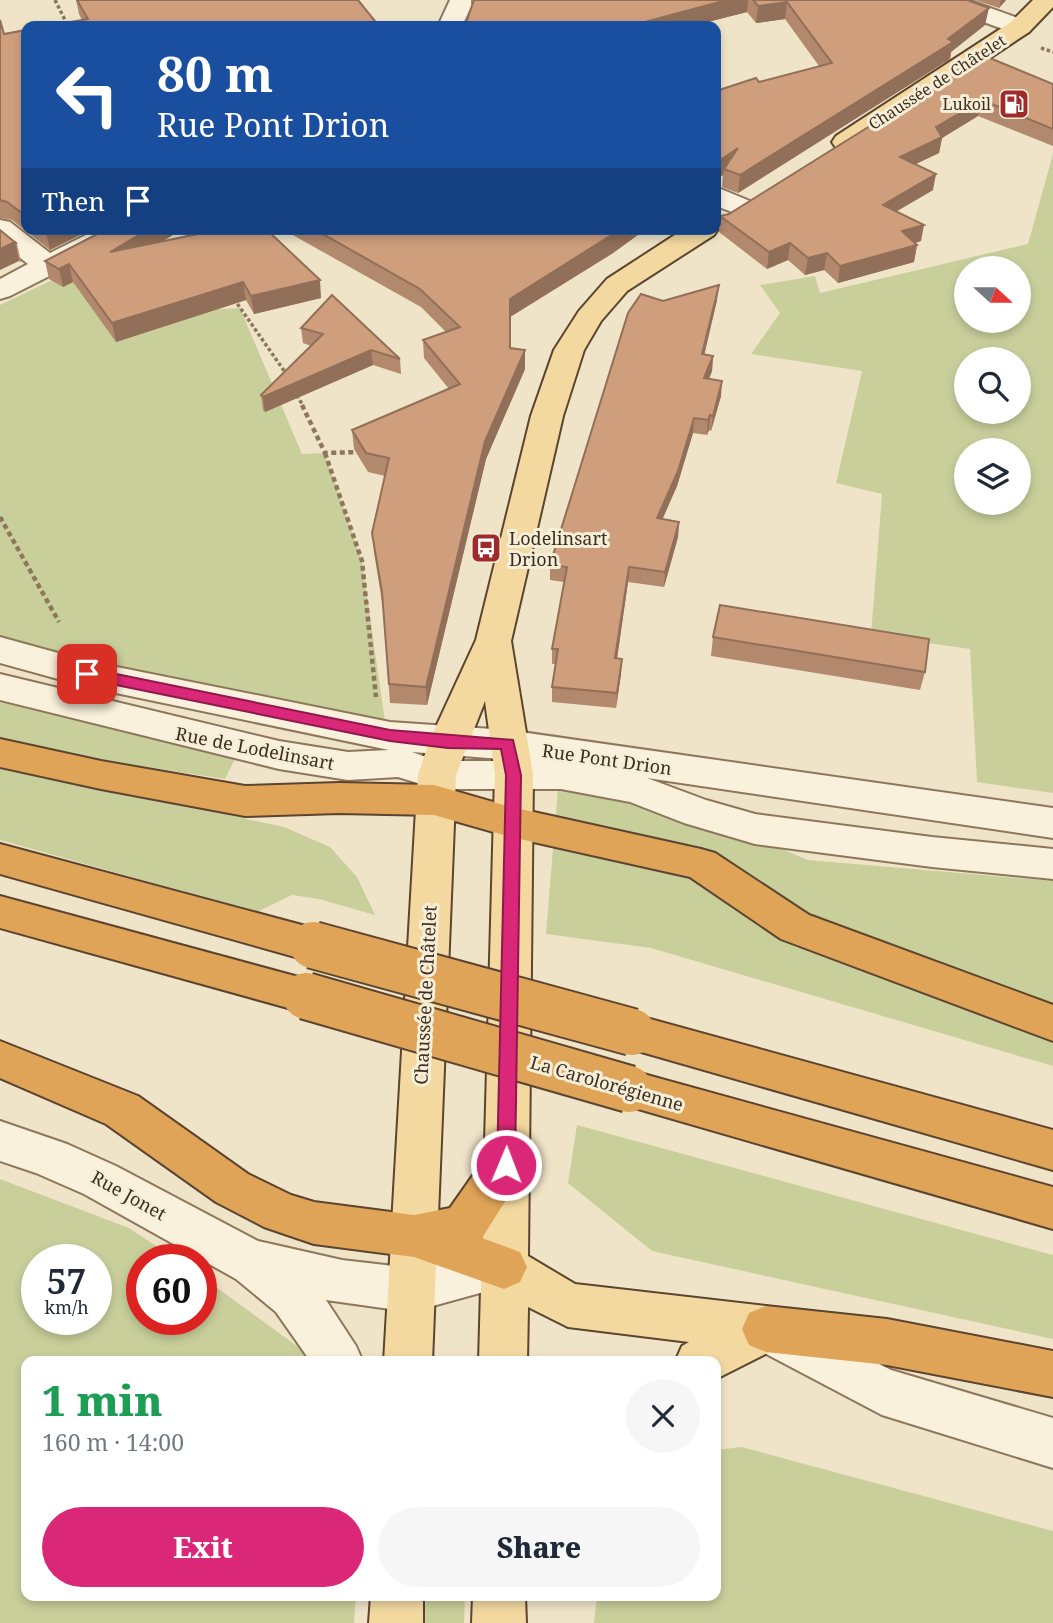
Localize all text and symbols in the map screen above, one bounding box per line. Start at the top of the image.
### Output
street label: Chaussée de Châtelet [864,29,1010,135]
text: 80 m [157,40,273,106]
icon: left [42,49,133,140]
fuel station icon: Lukoil [997,87,1031,121]
place label: Lukoil [943,93,991,115]
text: Rue Pont Drion [157,103,389,146]
icon: arrive [119,182,157,220]
text: Then [42,183,105,219]
north arrow [954,256,1031,332]
map controls [954,256,1031,515]
button: search [954,347,1031,424]
button: layers [954,438,1031,515]
place label: Lodelinsart Drion [509,526,607,571]
bus stop icon: Lodelinsart Drion [469,531,503,565]
pin [57,644,117,704]
icon: arrive [68,655,106,693]
street label: Rue de Lodelinsart [174,721,336,775]
street label: Rue Pont Drion [541,738,674,780]
street label: Chaussée de Châtelet [408,905,442,1085]
street label: La Carolorégienne [528,1050,686,1116]
position arrow [469,1128,543,1202]
street label: Rue Jonet [87,1165,171,1225]
speed limit sign: 60 [126,1244,217,1335]
text: 57 [47,1257,86,1304]
text: km/h [44,1295,89,1319]
text: 1 min [42,1371,163,1428]
button: close [626,1379,700,1453]
text: 160 m · 14:00 [42,1426,184,1458]
button: Exit [42,1507,364,1587]
button: Share [378,1507,700,1587]

